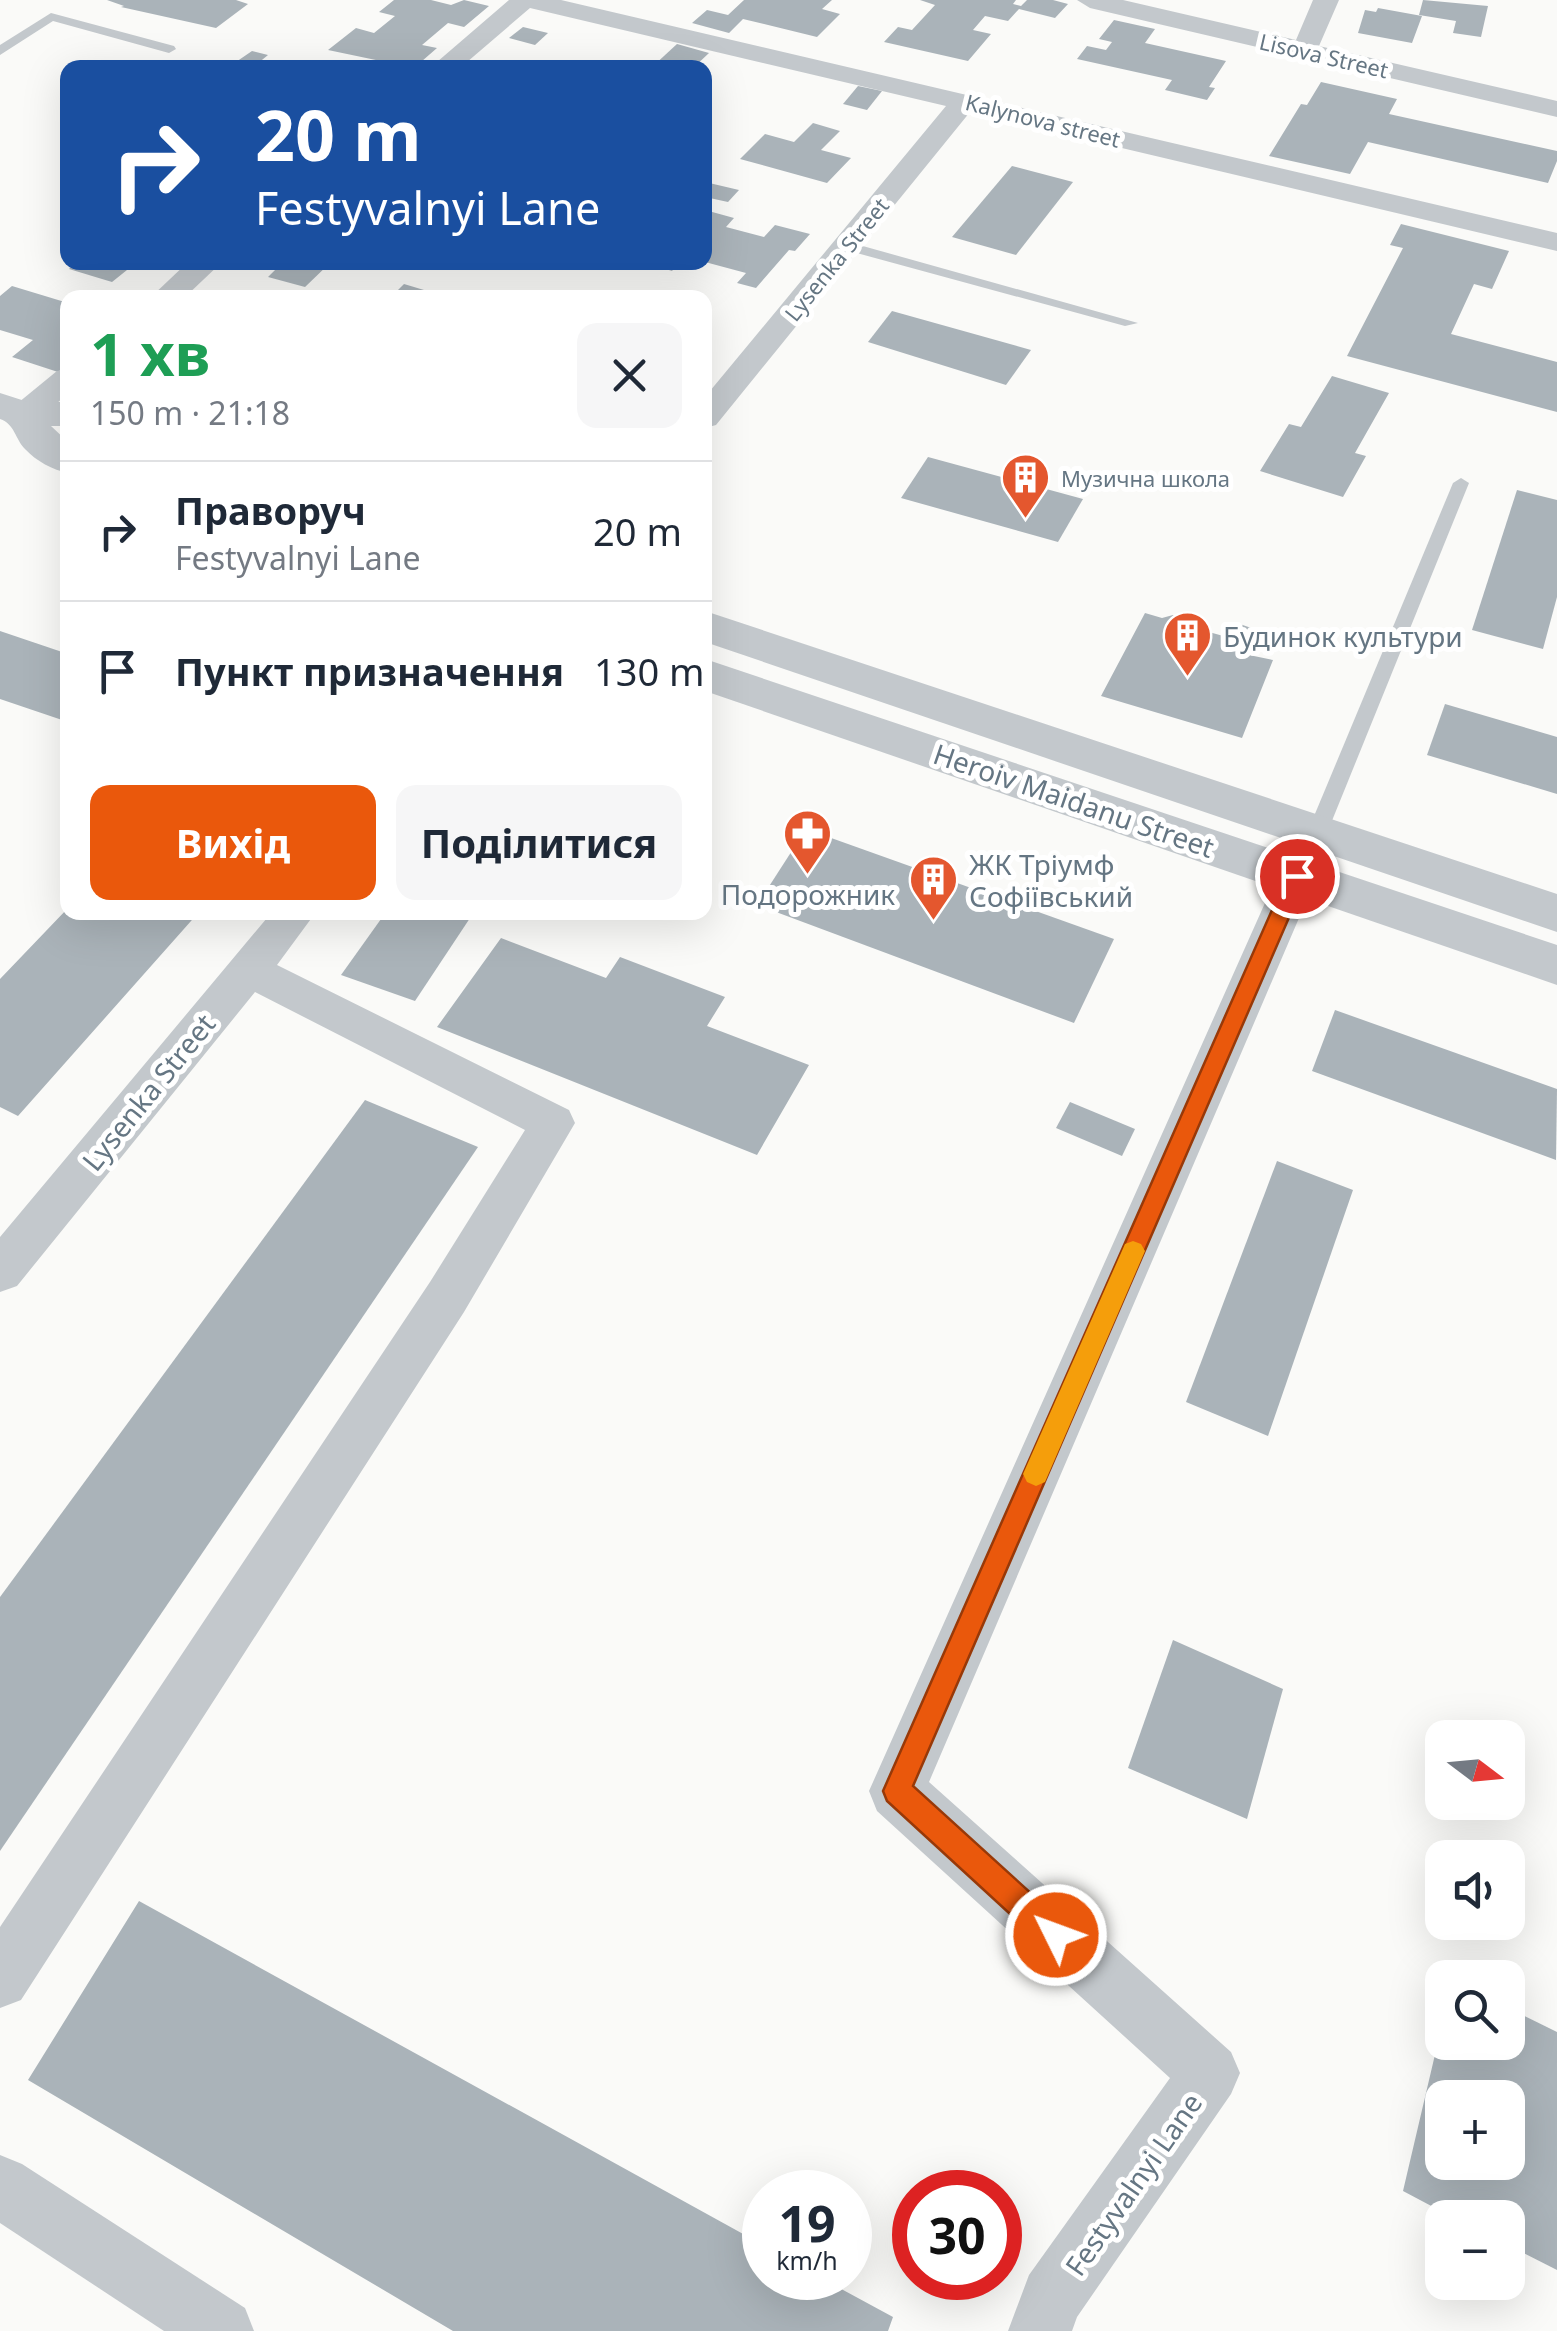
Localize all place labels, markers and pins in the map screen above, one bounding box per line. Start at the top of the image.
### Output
building icon: Музична школа [1000,452,1052,520]
place label: Музична школа [1061,463,1230,493]
building icon: Будинок культури [1162,610,1214,678]
place label: Будинок культури [1223,617,1463,655]
pharmacy icon: Подорожник [782,808,834,876]
pin [1255,834,1340,919]
place label: ЖК Тріумф Софіївський [969,845,1133,915]
building icon: ЖК Тріумф Софіївський [908,854,960,922]
place label: Подорожник [721,875,895,913]

